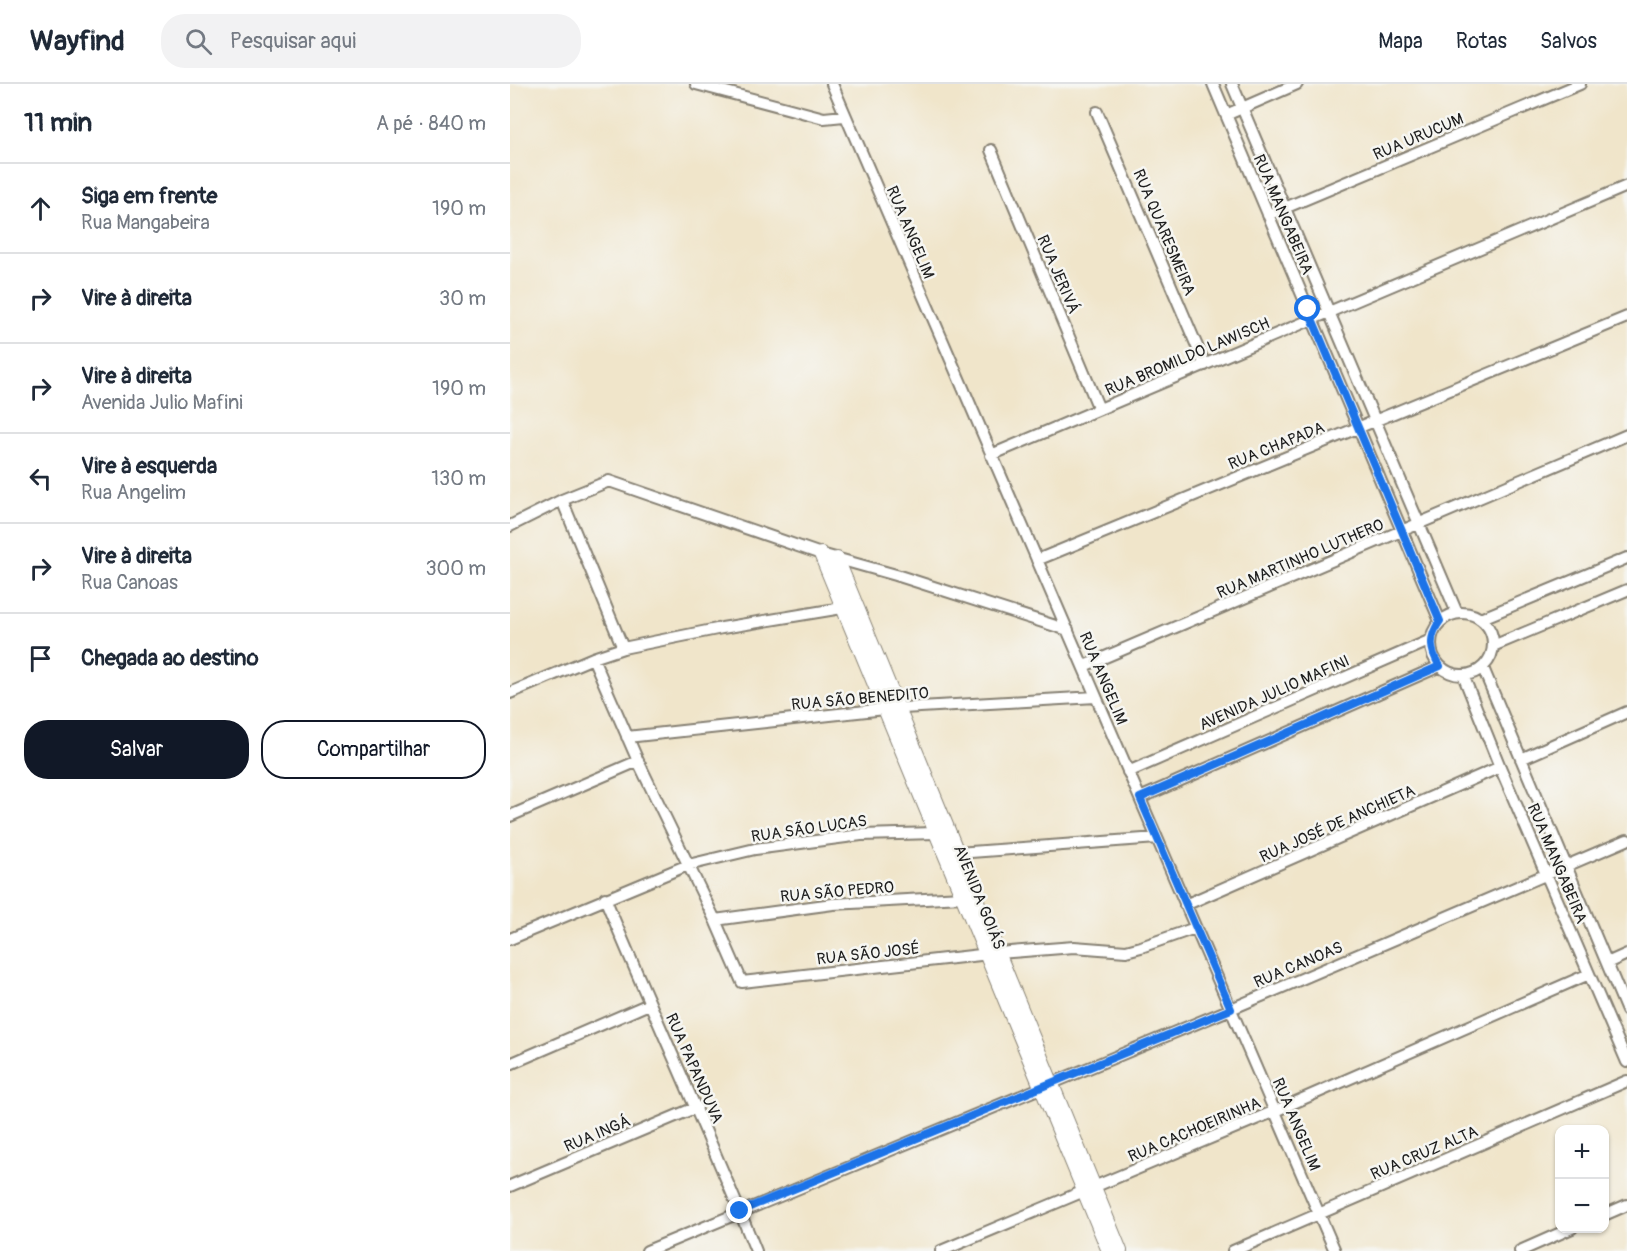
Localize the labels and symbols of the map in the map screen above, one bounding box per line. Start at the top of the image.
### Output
street label: RUA URUCUM [1370,109,1467,165]
street label: RUA MANGABEIRA [1249,151,1317,277]
street label: RUA QUARESMEIRA [1128,166,1200,299]
street label: RUA ANGELIM [882,183,939,282]
street label: RUA JERIVÁ [1032,232,1084,317]
route start [1294,295,1320,321]
street label: RUA BROMILDO LAWISCH [1102,313,1273,401]
street label: RUA CHAPADA [1225,418,1327,474]
street label: RUA MARTINHO LUTHERO [1214,515,1387,603]
street label: RUA ANGELIM [1075,629,1132,728]
street label: AVENIDA JULIO MAFINI [1196,651,1353,735]
street label: RUA SÃO BENEDITO [791,683,930,715]
street label: RUA JOSÉ DE ANCHIETA [1257,781,1418,867]
street label: RUA MANGABEIRA [1523,800,1591,926]
street label: RUA SÃO LUCAS [750,811,868,847]
street label: AVENIDA GOIÁS [949,842,1009,953]
street label: RUA SÃO PEDRO [779,877,895,907]
street label: RUA CANOAS [1251,937,1346,993]
street label: RUA SÃO JOSÉ [816,939,921,969]
street label: RUA PAPANDUVA [661,1010,727,1127]
street label: RUA ANGELIM [1268,1075,1325,1174]
street label: RUA CACHOEIRINHA [1125,1093,1264,1167]
street label: RUA INGÁ [561,1111,634,1157]
street label: RUA CRUZ ALTA [1368,1121,1481,1185]
route end [726,1197,752,1223]

